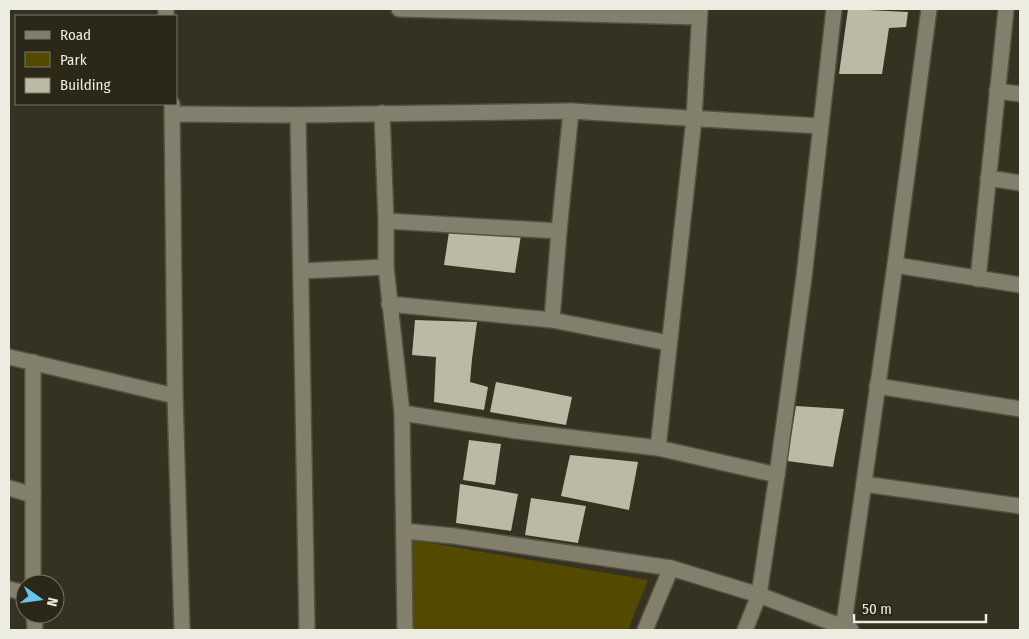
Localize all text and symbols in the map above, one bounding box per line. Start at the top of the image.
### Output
legend [15,15,178,105]
text: Road [60,26,91,44]
text: Park [60,51,87,69]
text: Building [60,76,111,94]
north arrow [15,574,65,624]
scale bar [854,592,986,624]
text: N [43,596,61,608]
text: 50 m [862,600,892,618]

